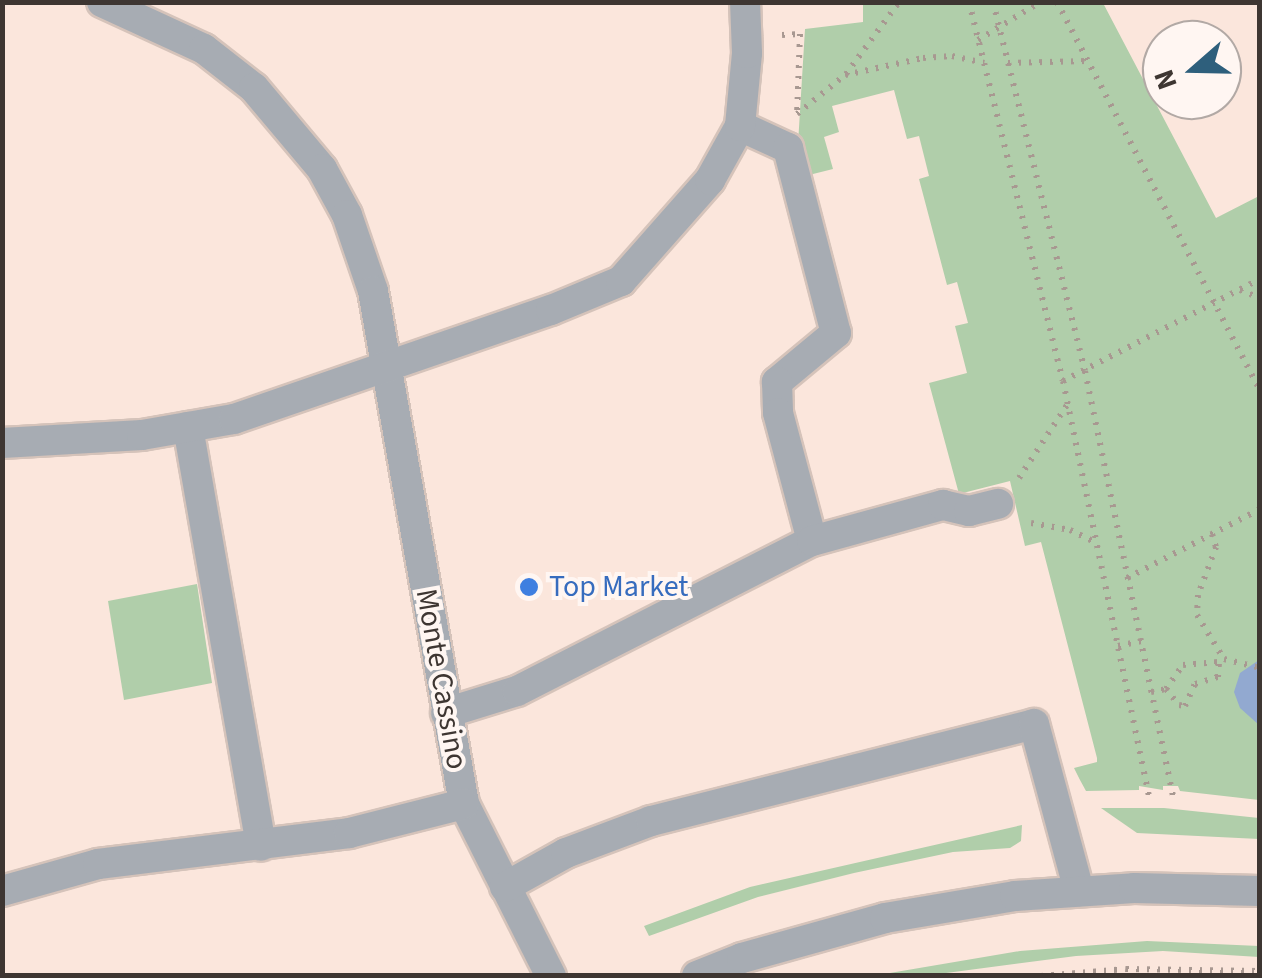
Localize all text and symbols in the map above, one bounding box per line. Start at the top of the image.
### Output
north arrow [1142,20,1242,120]
text: N [1144,64,1188,95]
place label: Top Market [549,569,688,605]
marker: Top Market [518,576,540,598]
street label: Monte Cassino [407,586,475,772]

